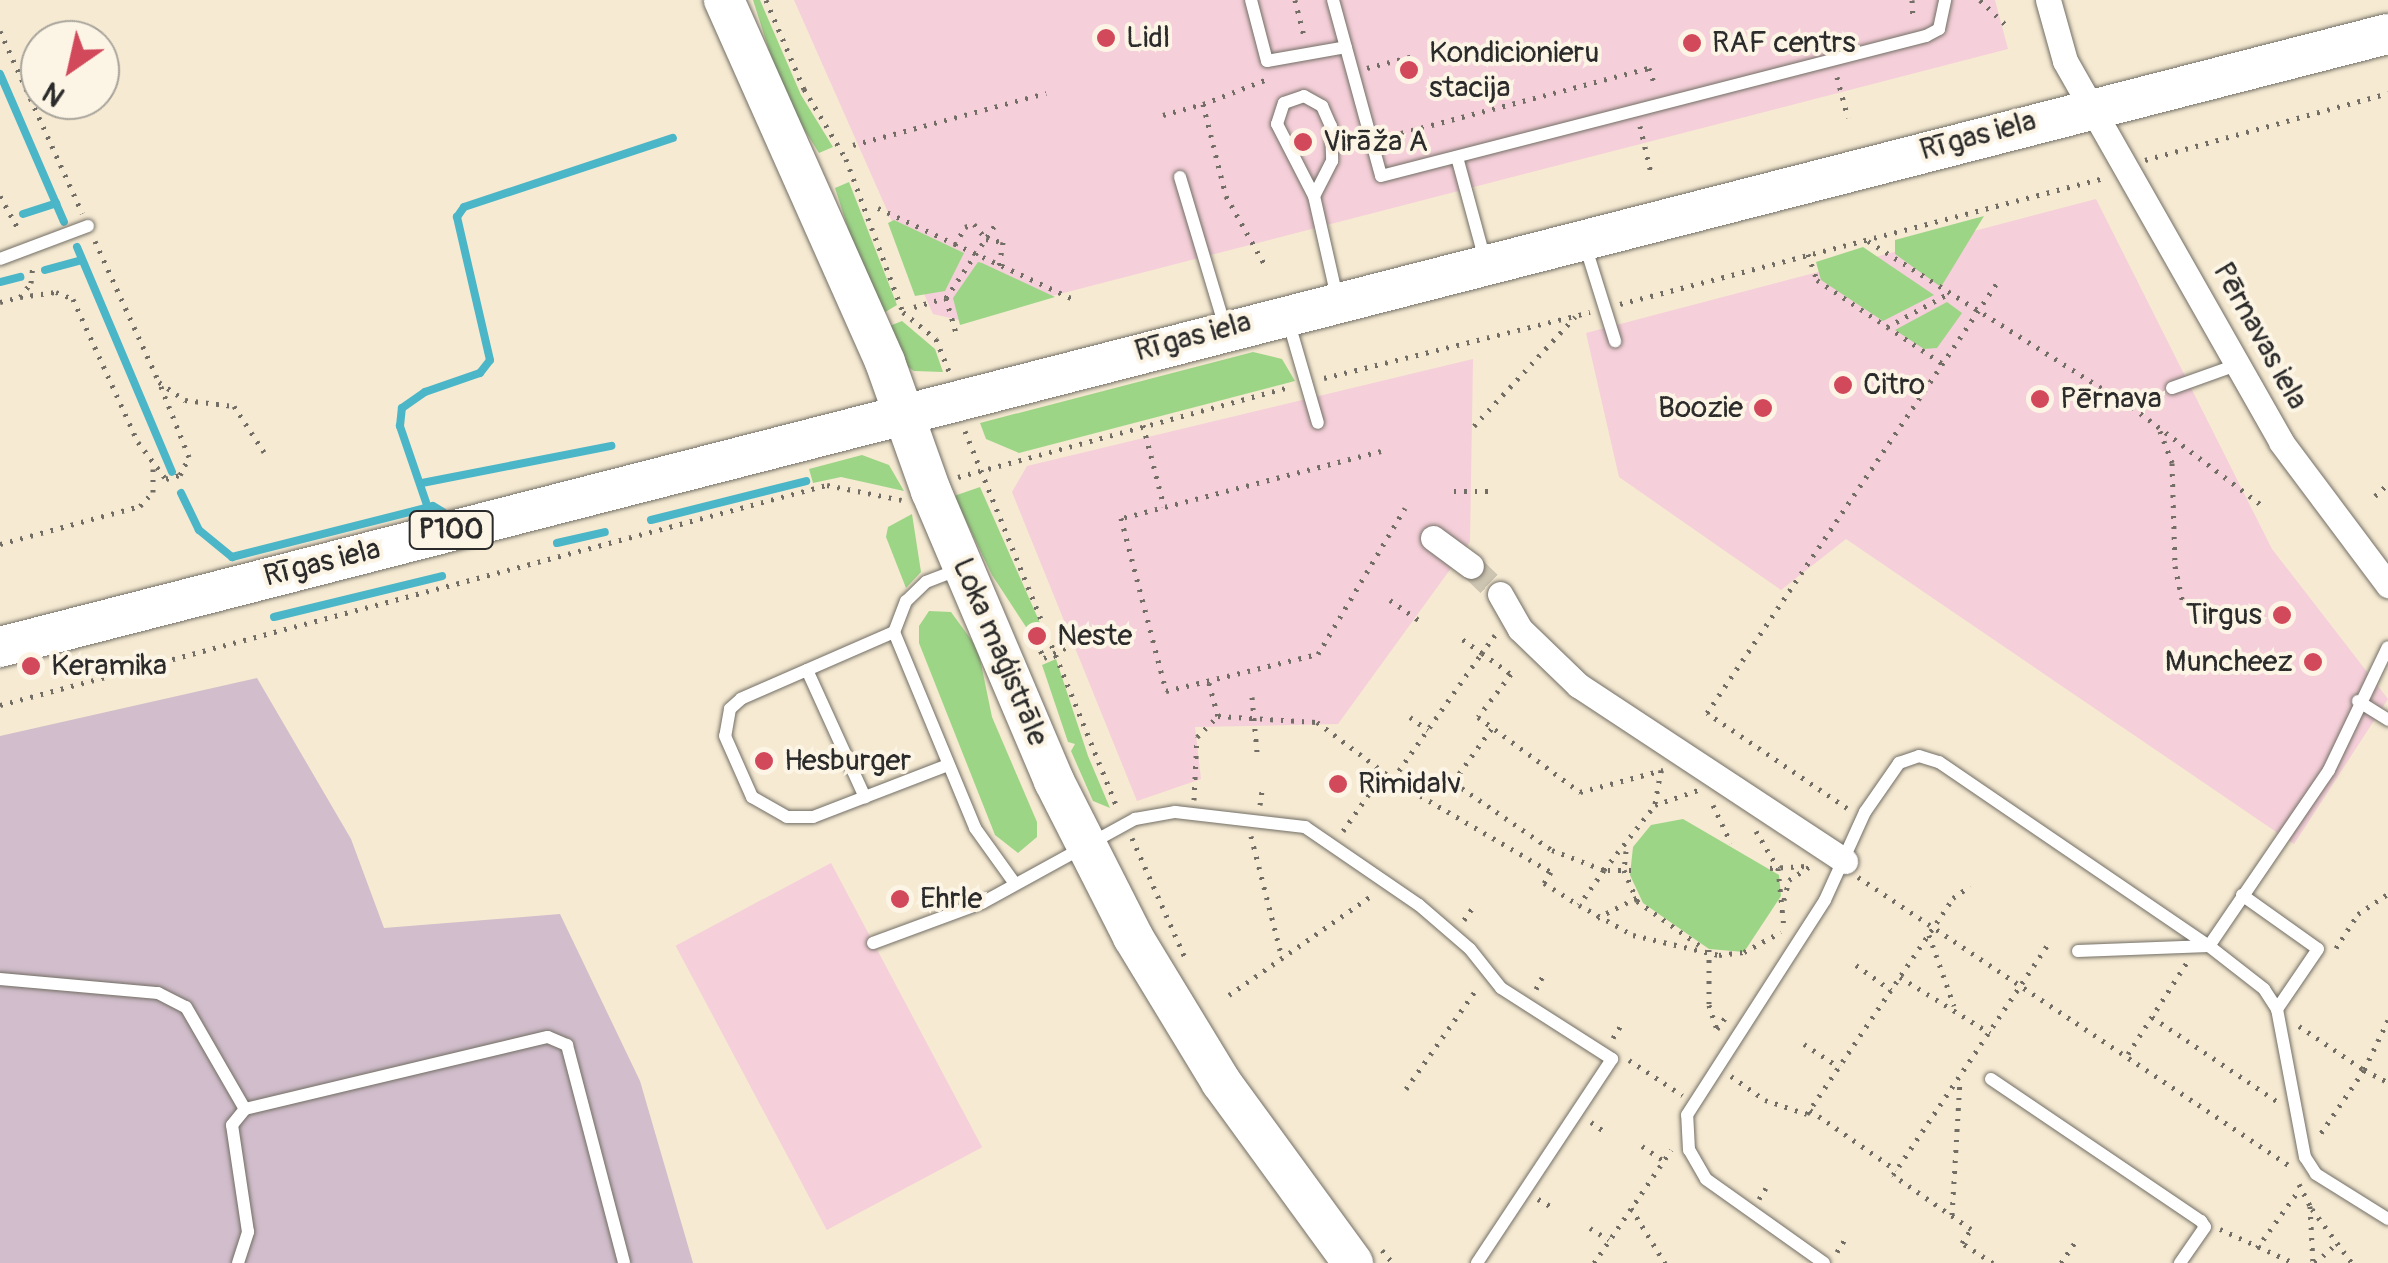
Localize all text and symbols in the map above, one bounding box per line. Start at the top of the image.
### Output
north arrow [20,20,120,120]
place label: Lidl [1126,20,1170,56]
place label: RAF centrs [1712,25,1856,61]
marker: Lidl [1095,27,1117,49]
marker: RAF centrs [1681,32,1703,54]
place label: Kondicionieru stacija [1429,35,1599,106]
marker: Kondicionieru stacija [1398,59,1420,81]
text: N [36,74,72,113]
street label: Rīgas iela [1916,103,2040,169]
place label: Virāža A [1323,124,1428,160]
marker: Virāža A [1292,131,1314,153]
street label: Pērnavas iela [2205,256,2315,416]
street label: Rīgas iela [1131,304,1255,370]
place label: Citro [1863,367,1925,403]
marker: Citro [1832,374,1854,396]
place label: Pērnava [2060,381,2162,417]
marker: Pērnava [2029,388,2051,410]
place label: Boozie [1658,390,1743,426]
marker: Boozie [1752,397,1774,419]
road number: P100 [408,507,494,553]
street label: Rīgas iela [260,531,384,595]
street label: Loka maģistrāle [944,553,1056,751]
place label: Tirgus [2186,597,2262,633]
marker: Tirgus [2271,604,2293,626]
place label: Neste [1057,618,1132,654]
marker: Neste [1026,625,1048,647]
place label: Muncheez [2165,644,2293,680]
place label: Keramika [51,648,167,684]
marker: Muncheez [2302,651,2324,673]
marker: Keramika [20,655,42,677]
place label: Hesburger [784,743,911,779]
marker: Hesburger [753,750,775,772]
place label: Rimidalv [1358,766,1461,802]
marker: Rimidalv [1327,773,1349,795]
place label: Ehrle [920,881,982,917]
marker: Ehrle [889,888,911,910]

